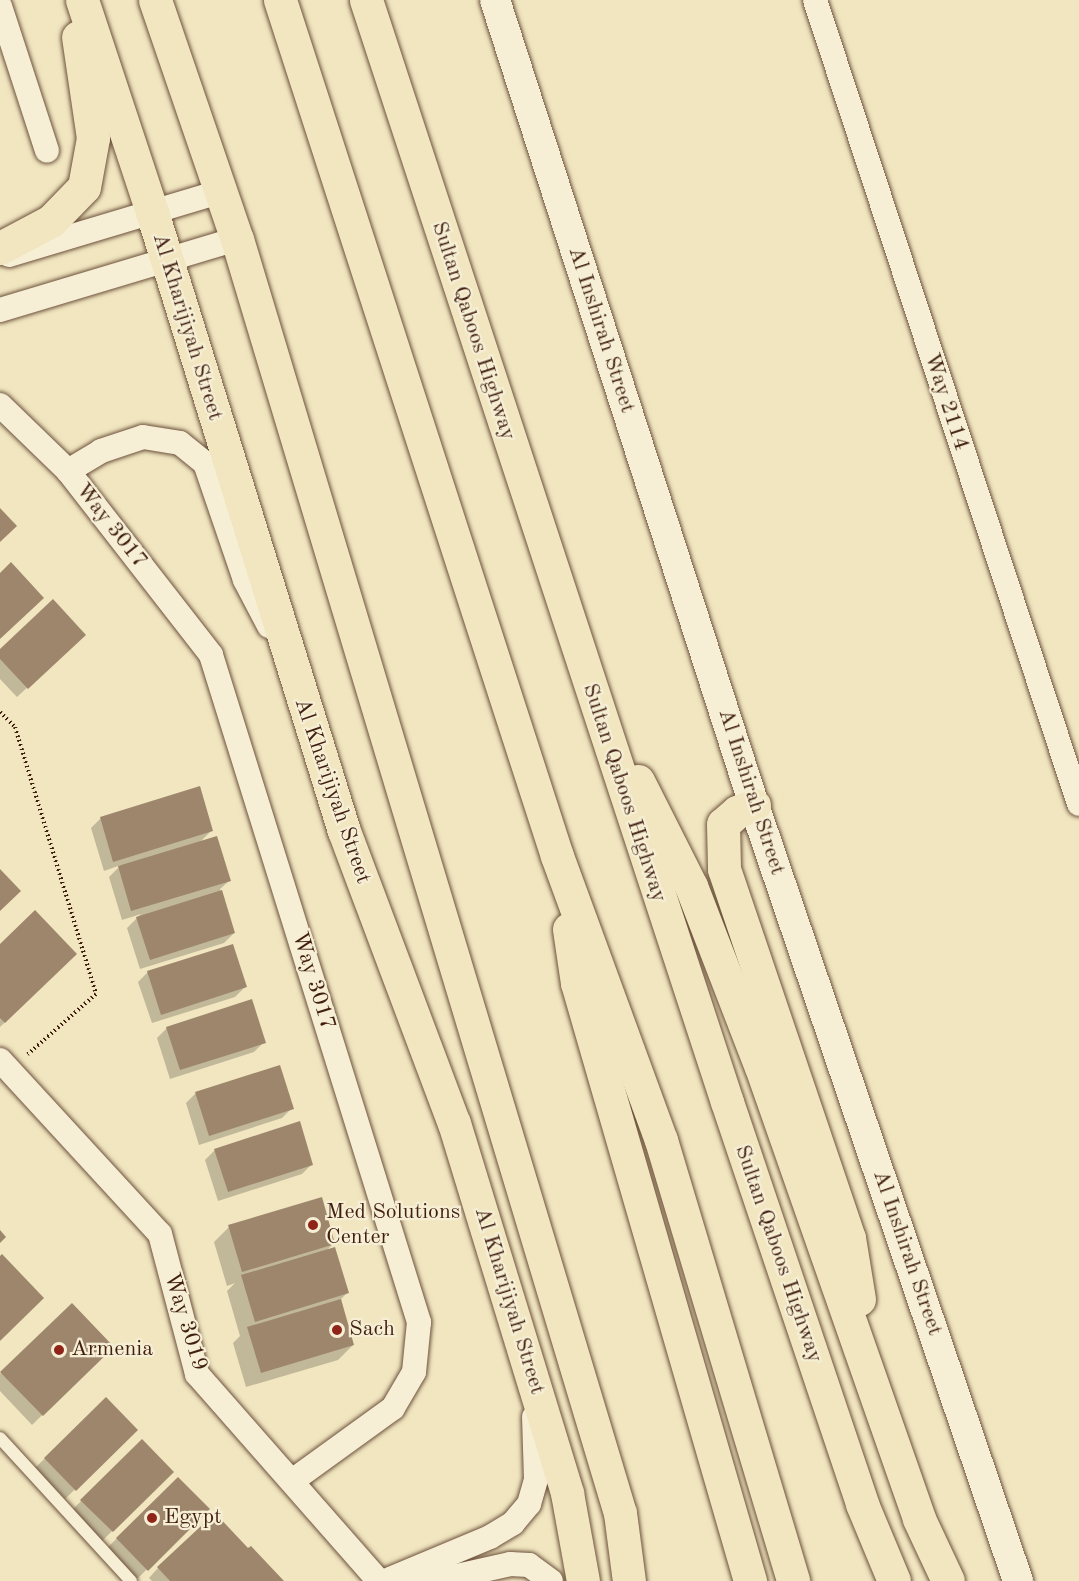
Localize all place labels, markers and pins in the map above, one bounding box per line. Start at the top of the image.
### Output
place label: Med Solutions Center [326,1199,460,1250]
marker: Med Solutions Center [304,1216,322,1234]
place label: Sach [349,1317,395,1343]
marker: Sach [330,1323,344,1337]
place label: Armenia [71,1337,153,1363]
marker: Armenia [52,1343,66,1357]
place label: Egypt [164,1505,222,1531]
marker: Egypt [145,1511,159,1525]

